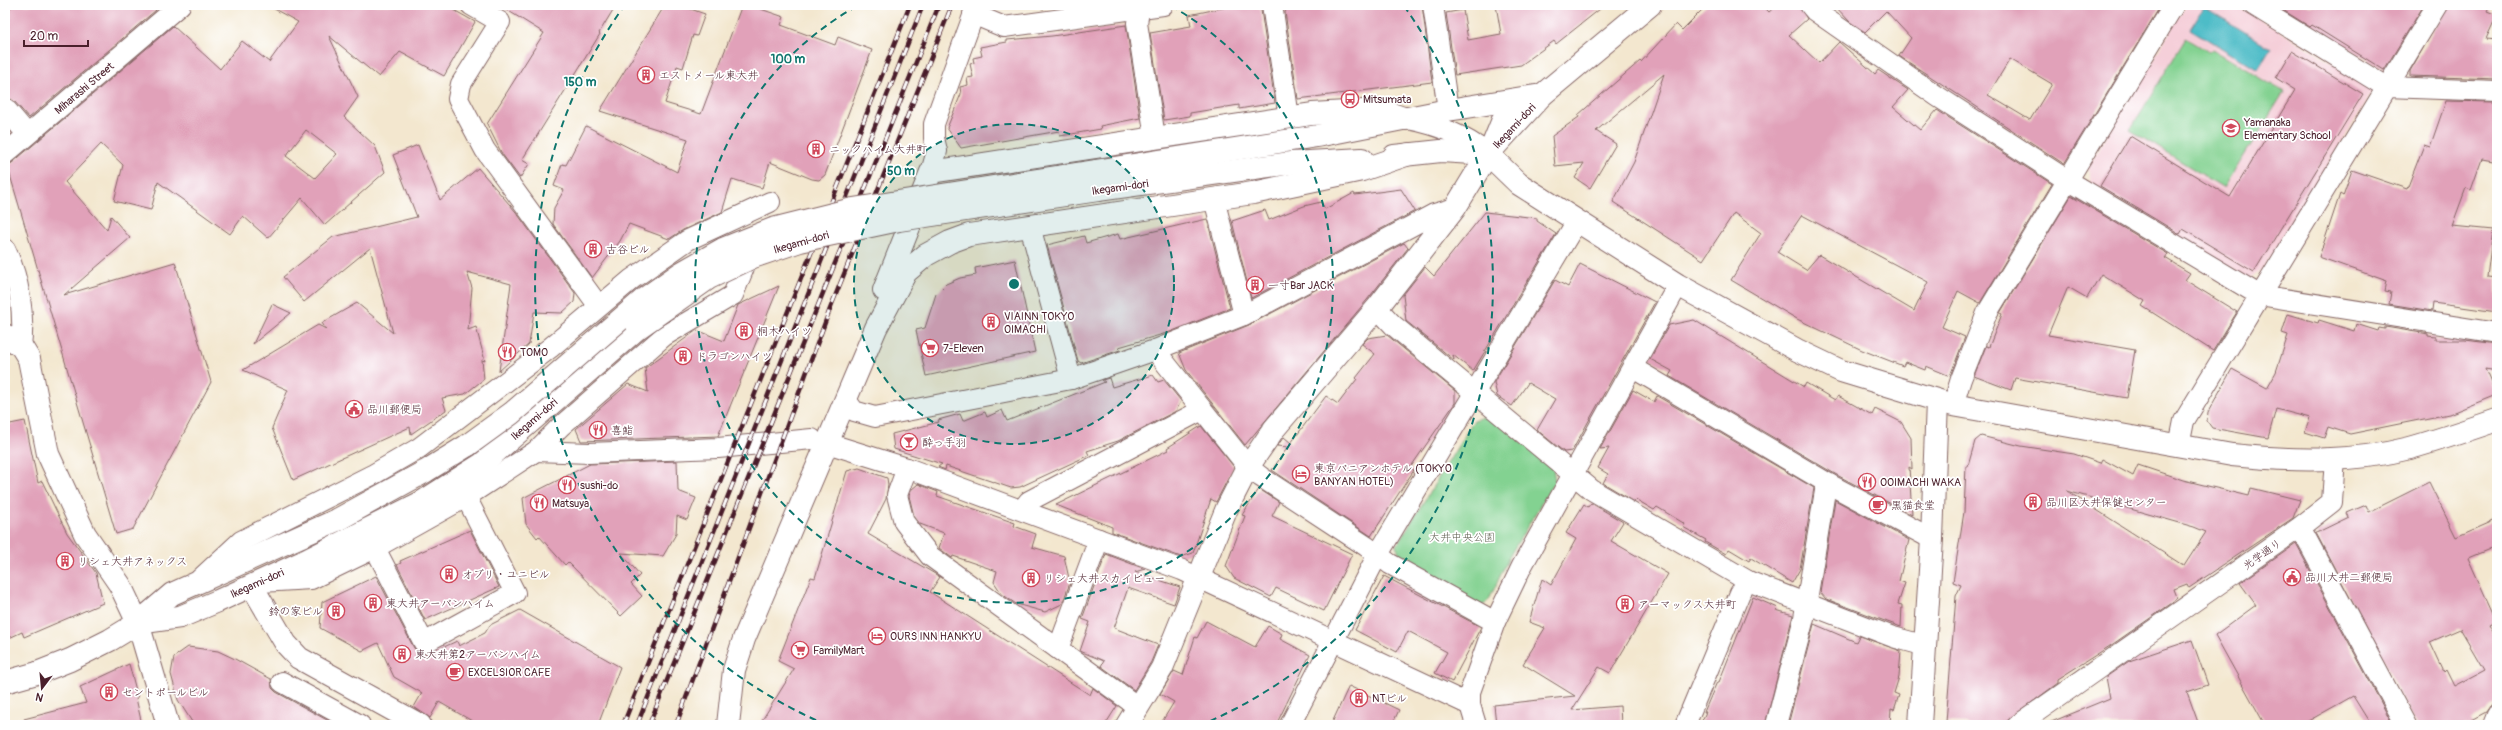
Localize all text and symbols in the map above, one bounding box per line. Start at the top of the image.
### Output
scale bar [24,22,88,48]
text: 20 m [30,29,59,44]
text: 100 m [771,52,806,67]
street label: Miharashi Street [52,59,117,117]
building icon: エストメール東大井 [636,65,656,85]
place label: エストメール東大井 [659,69,758,82]
text: 150 m [564,75,597,90]
bus stop icon: Mitsumata [1340,89,1360,109]
place label: Mitsumata [1363,93,1411,106]
street label: Ikegami-dori [1490,101,1539,152]
place label: Yamanaka Elementary School [2243,116,2331,142]
school or university icon: Yamanaka Elementary School [2221,118,2241,138]
building icon: ニックハイム大井町 [806,139,826,159]
place label: ニックハイム大井町 [829,143,927,156]
text: 50 m [887,164,915,179]
street label: Ikegami-dori [1091,177,1149,198]
street label: Ikegami-dori [772,228,830,257]
building icon: 古谷ビル [583,239,603,259]
place label: 古谷ビル [606,243,650,256]
building icon: 一寸Bar JACK [1245,275,1265,295]
centre of rings [1007,277,1021,291]
place label: 一寸Bar JACK [1268,279,1334,292]
place label: VIAINN TOKYO OIMACHI [1004,310,1074,336]
building icon: VIAINN TOKYO OIMACHI [981,312,1001,332]
building icon: 桐木ハイツ [734,321,754,341]
place label: 桐木ハイツ [757,325,812,338]
supermarket icon: 7-Eleven [920,338,940,358]
restaurant icon: TOMO [497,342,517,362]
place label: 7-Eleven [943,342,984,355]
place label: TOMO [520,346,548,359]
building icon: ドラゴンハイツ [673,346,693,366]
place label: ドラゴンハイツ [696,350,773,363]
street label: Ikegami-dori [509,396,560,443]
public building icon: 品川郵便局 [344,399,364,419]
place label: 品川郵便局 [367,403,422,416]
restaurant icon: 喜鮨 [588,420,608,440]
place label: 喜鮨 [611,424,633,437]
bar icon: 酔っ手羽 [899,432,919,452]
place label: 酔っ手羽 [922,436,966,449]
place label: 東京バニアンホテル (TOKYO BANYAN HOTEL) [1314,462,1452,488]
hotel icon: 東京バニアンホテル (TOKYO BANYAN HOTEL) [1291,464,1311,484]
restaurant icon: OOIMACHI WAKA [1857,472,1877,492]
restaurant icon: sushi-do [557,475,577,495]
place label: OOIMACHI WAKA [1880,476,1961,489]
place label: sushi-do [580,479,618,492]
building icon: 品川区大井保健センター [2023,492,2043,512]
restaurant icon: Matsuya [529,493,549,513]
cafe icon: 黒猫食堂 [1868,495,1888,515]
place label: 品川区大井保健センター [2046,496,2167,509]
place label: Matsuya [552,497,589,510]
place label: 黒猫食堂 [1891,499,1935,512]
park label: 大井中央公園 [1429,531,1495,544]
street label: 光学通り [2241,536,2284,572]
building icon: リシェ大井アネックス [55,551,75,571]
place label: リシェ大井アネックス [78,555,187,568]
building icon: オブリ・ユニビル [439,564,459,584]
street label: Ikegami-dori [228,566,286,601]
public building icon: 品川大井二郵便局 [2282,567,2302,587]
place label: オブリ・ユニビル [462,568,550,581]
building icon: リシェ大井スカイビュー [1021,568,1041,588]
place label: 品川大井二郵便局 [2305,571,2393,584]
place label: リシェ大井スカイビュー [1044,572,1165,585]
building icon: 東大井アーバンハイム [363,593,383,613]
building icon: アーマックス大井町 [1615,594,1635,614]
place label: 東大井アーバンハイム [386,597,495,610]
place label: アーマックス大井町 [1638,598,1737,611]
building icon: 鈴の家ビル [326,601,346,621]
place label: 鈴の家ビル [268,605,323,618]
hotel icon: OURS INN HANKYU [867,626,887,646]
place label: OURS INN HANKYU [890,630,982,643]
supermarket icon: FamilyMart [790,640,810,660]
building icon: 東大井第2アーバンハイム [392,644,412,664]
place label: FamilyMart [813,644,865,657]
place label: 東大井第2アーバンハイム [415,648,541,661]
cafe icon: EXCELSIOR CAFE [445,662,465,682]
place label: EXCELSIOR CAFE [468,666,550,679]
north arrow [22,668,62,708]
building icon: セントポールビル [99,682,119,702]
place label: セントポールビル [122,686,209,699]
building icon: NTビル [1349,688,1369,708]
text: N [33,690,45,704]
place label: NTビル [1372,692,1407,705]

